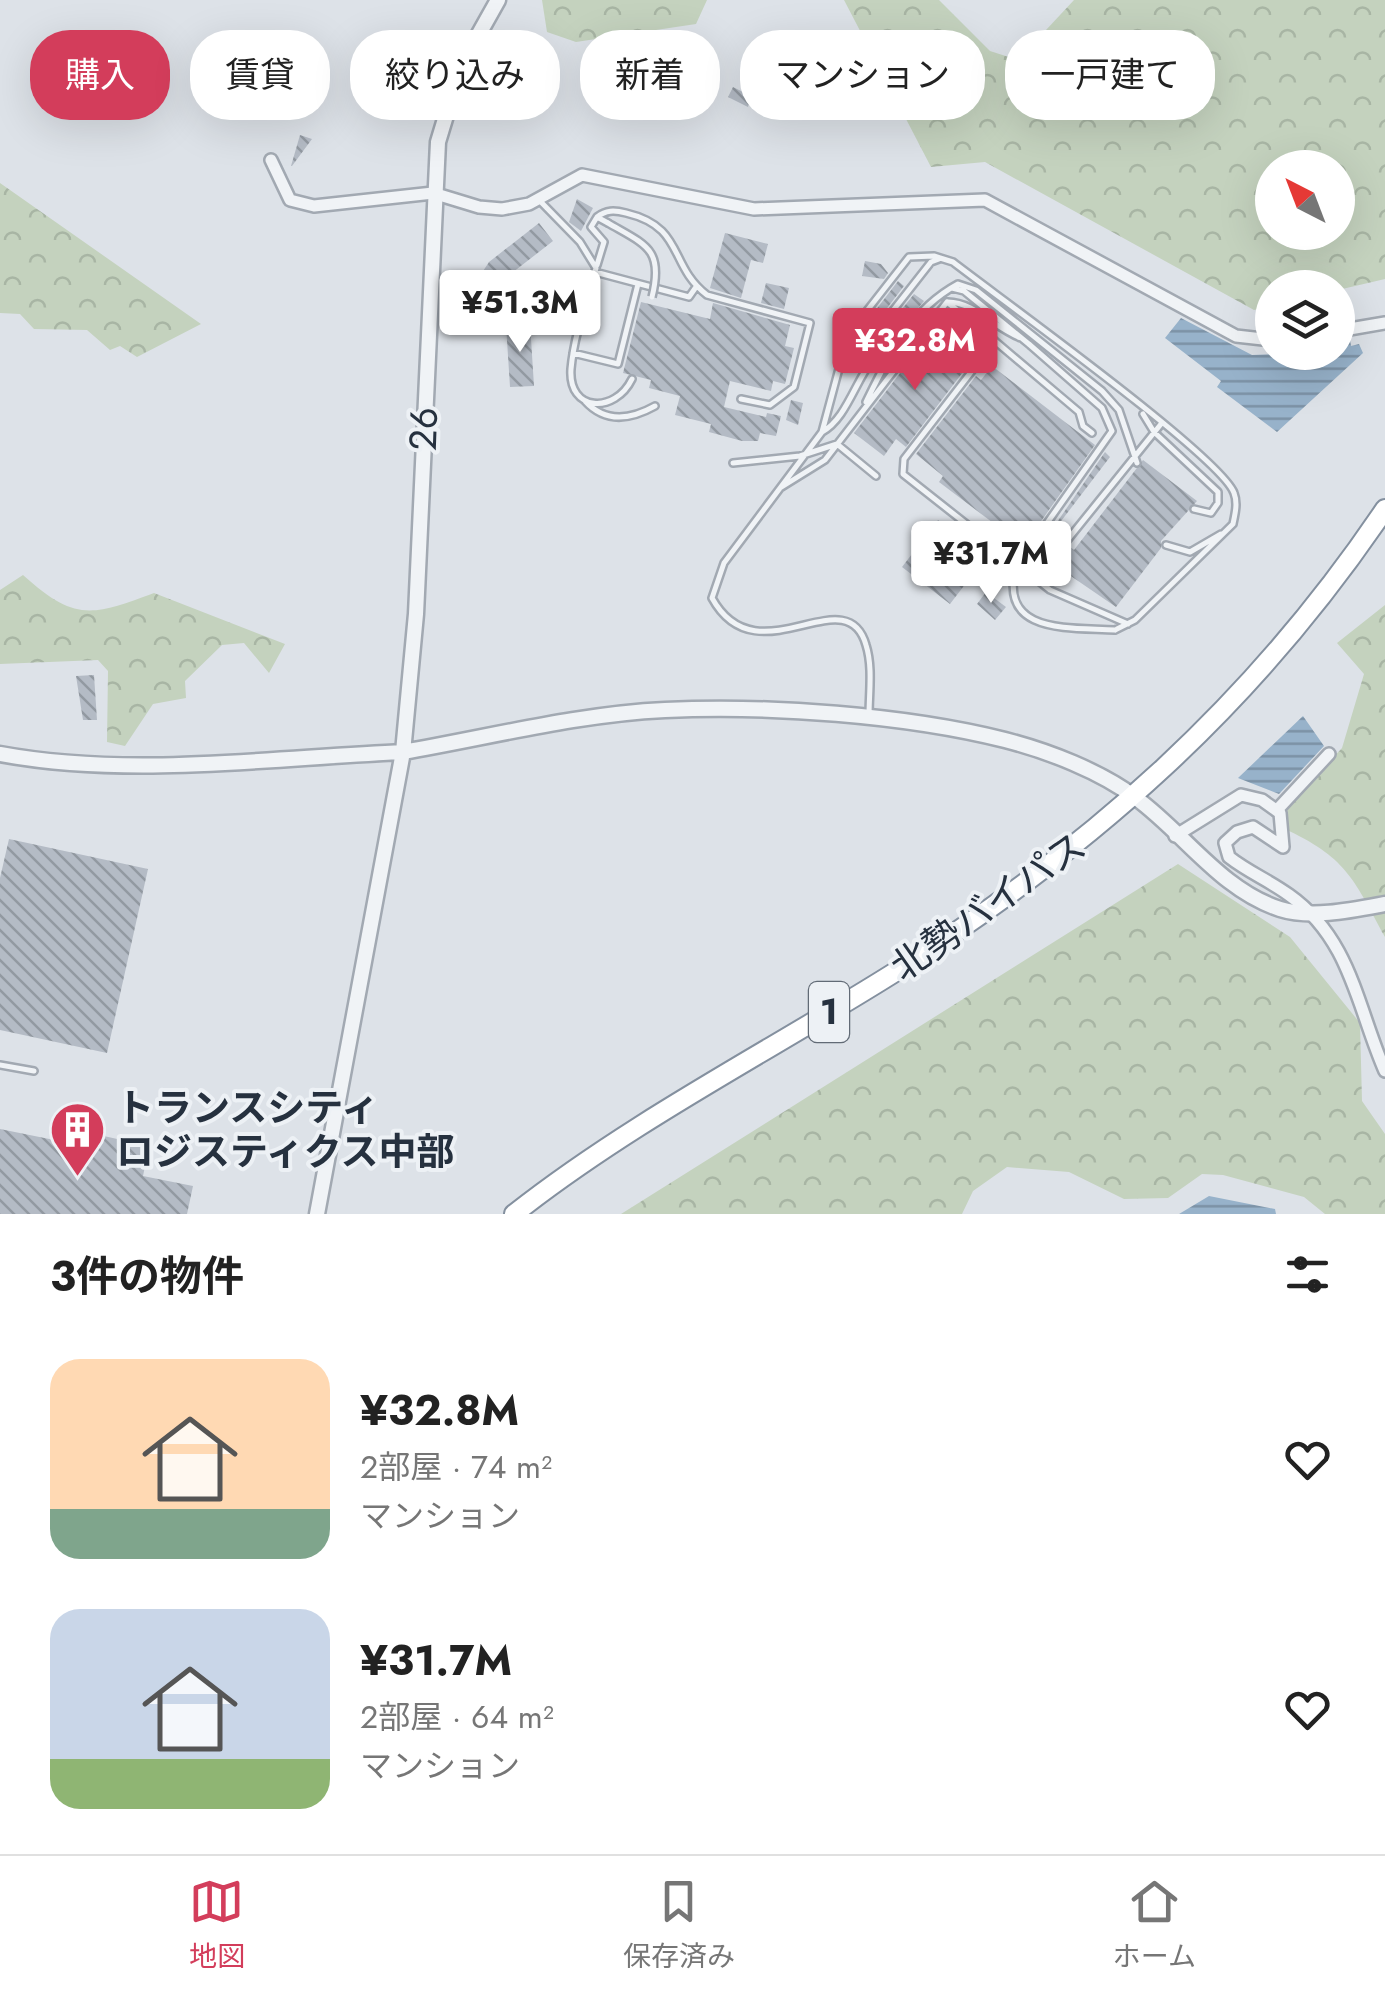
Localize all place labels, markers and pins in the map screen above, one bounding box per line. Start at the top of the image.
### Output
pin: ¥51.3M [439,270,601,355]
pin: ¥32.8M [834,308,996,393]
pin: ¥31.7M [910,521,1072,606]
place label: トランスシティ ロジスティクス中部 [116,1080,455,1179]
building icon: トランスシティ ロジスティクス中部 [47,1099,107,1178]

